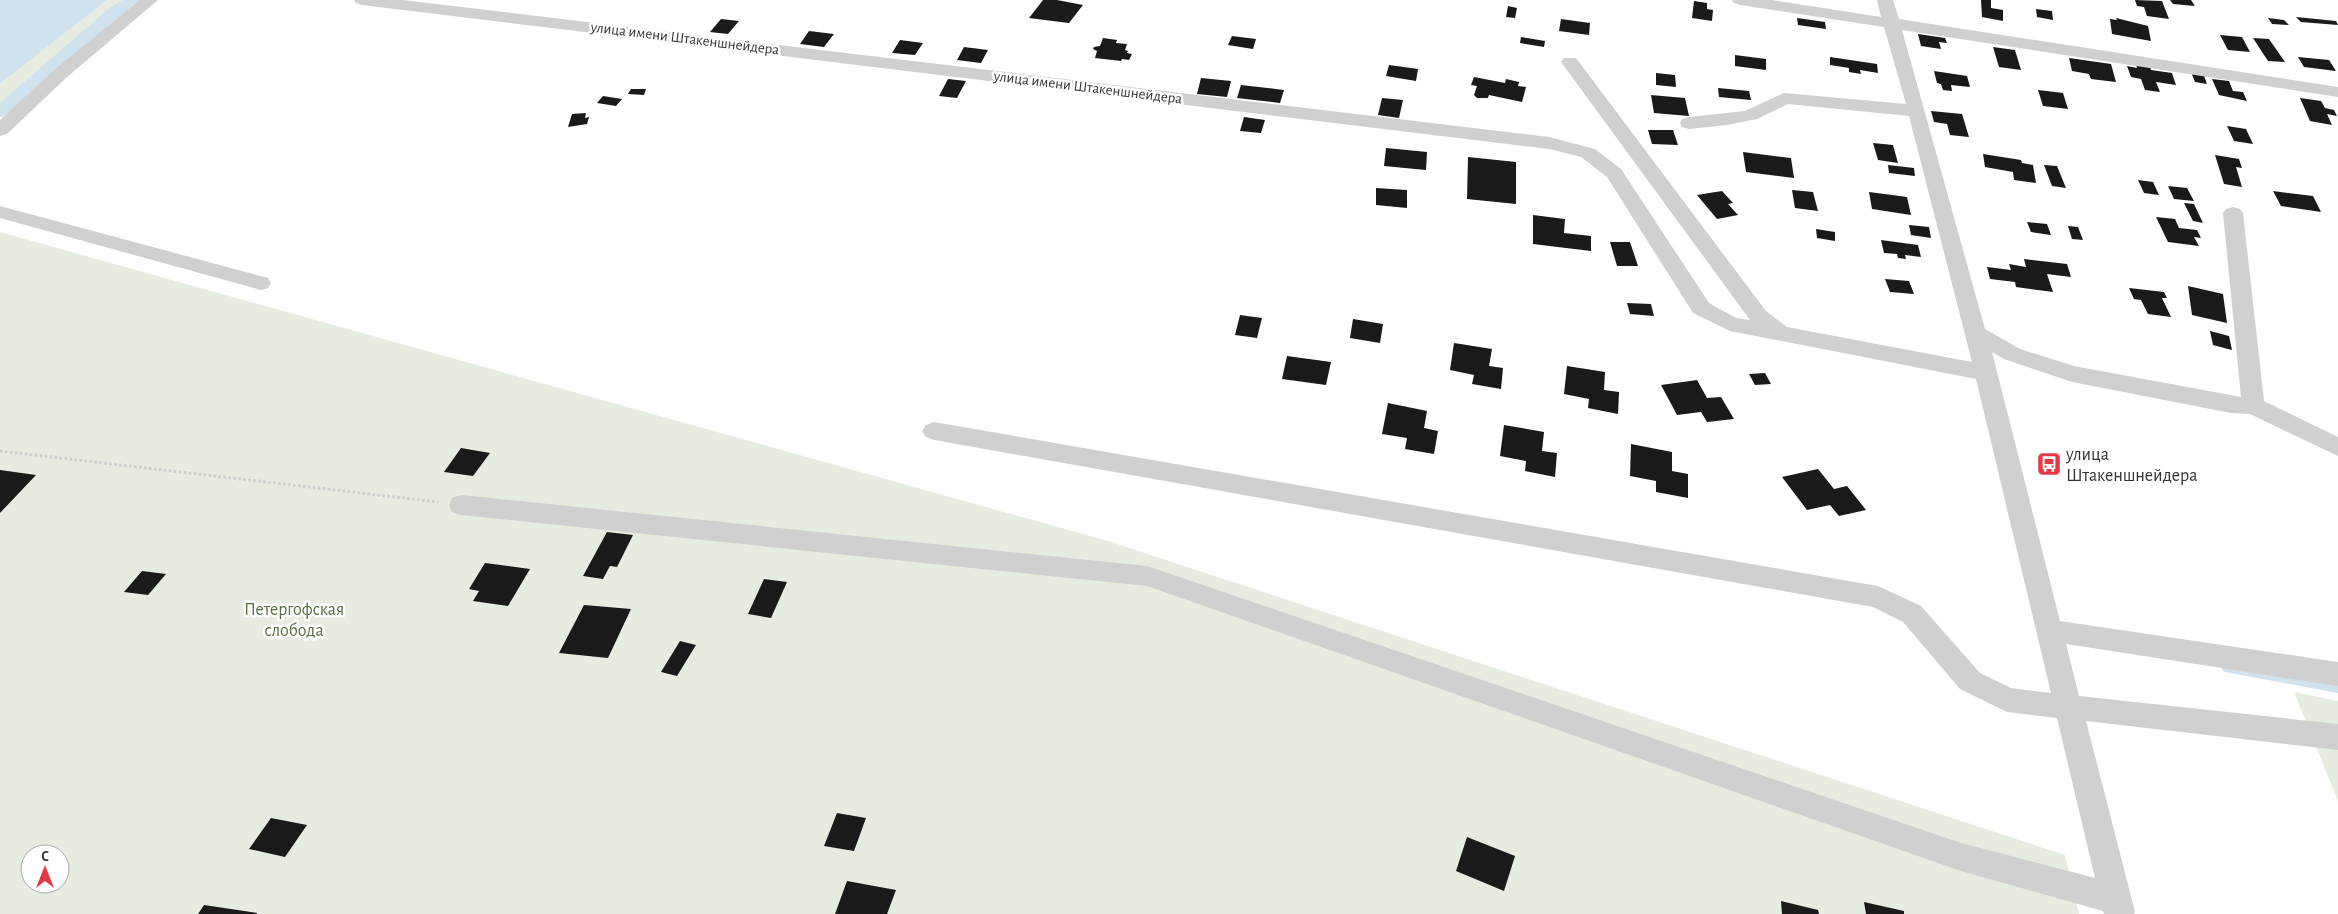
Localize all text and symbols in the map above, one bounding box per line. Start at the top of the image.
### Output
street label: улица имени Штакеншнейдера [589,19,780,58]
street label: улица имени Штакеншнейдера [992,68,1183,107]
place label: улица Штакеншнейдера [2065,446,2197,485]
bus stop icon: улица Штакеншнейдера [2036,451,2062,477]
park label: Петергофская слобода [244,601,344,640]
north arrow [20,844,70,894]
text: С [41,850,49,864]

